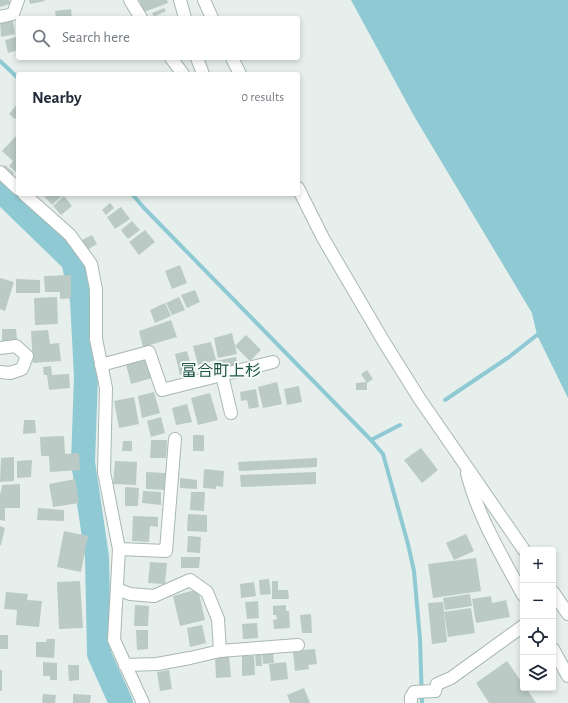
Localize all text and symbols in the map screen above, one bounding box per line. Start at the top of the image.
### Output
search box [16,16,300,60]
icon: search [30,27,52,49]
text: Search here [62,30,130,45]
text: Nearby [32,89,82,106]
text: 0 results [241,91,284,104]
district label: 富合町上杉 [181,363,261,379]
map controls [520,547,556,691]
button: + [520,547,556,583]
button: − [520,583,556,619]
button: locate [520,619,556,655]
button: layers [520,655,556,691]

